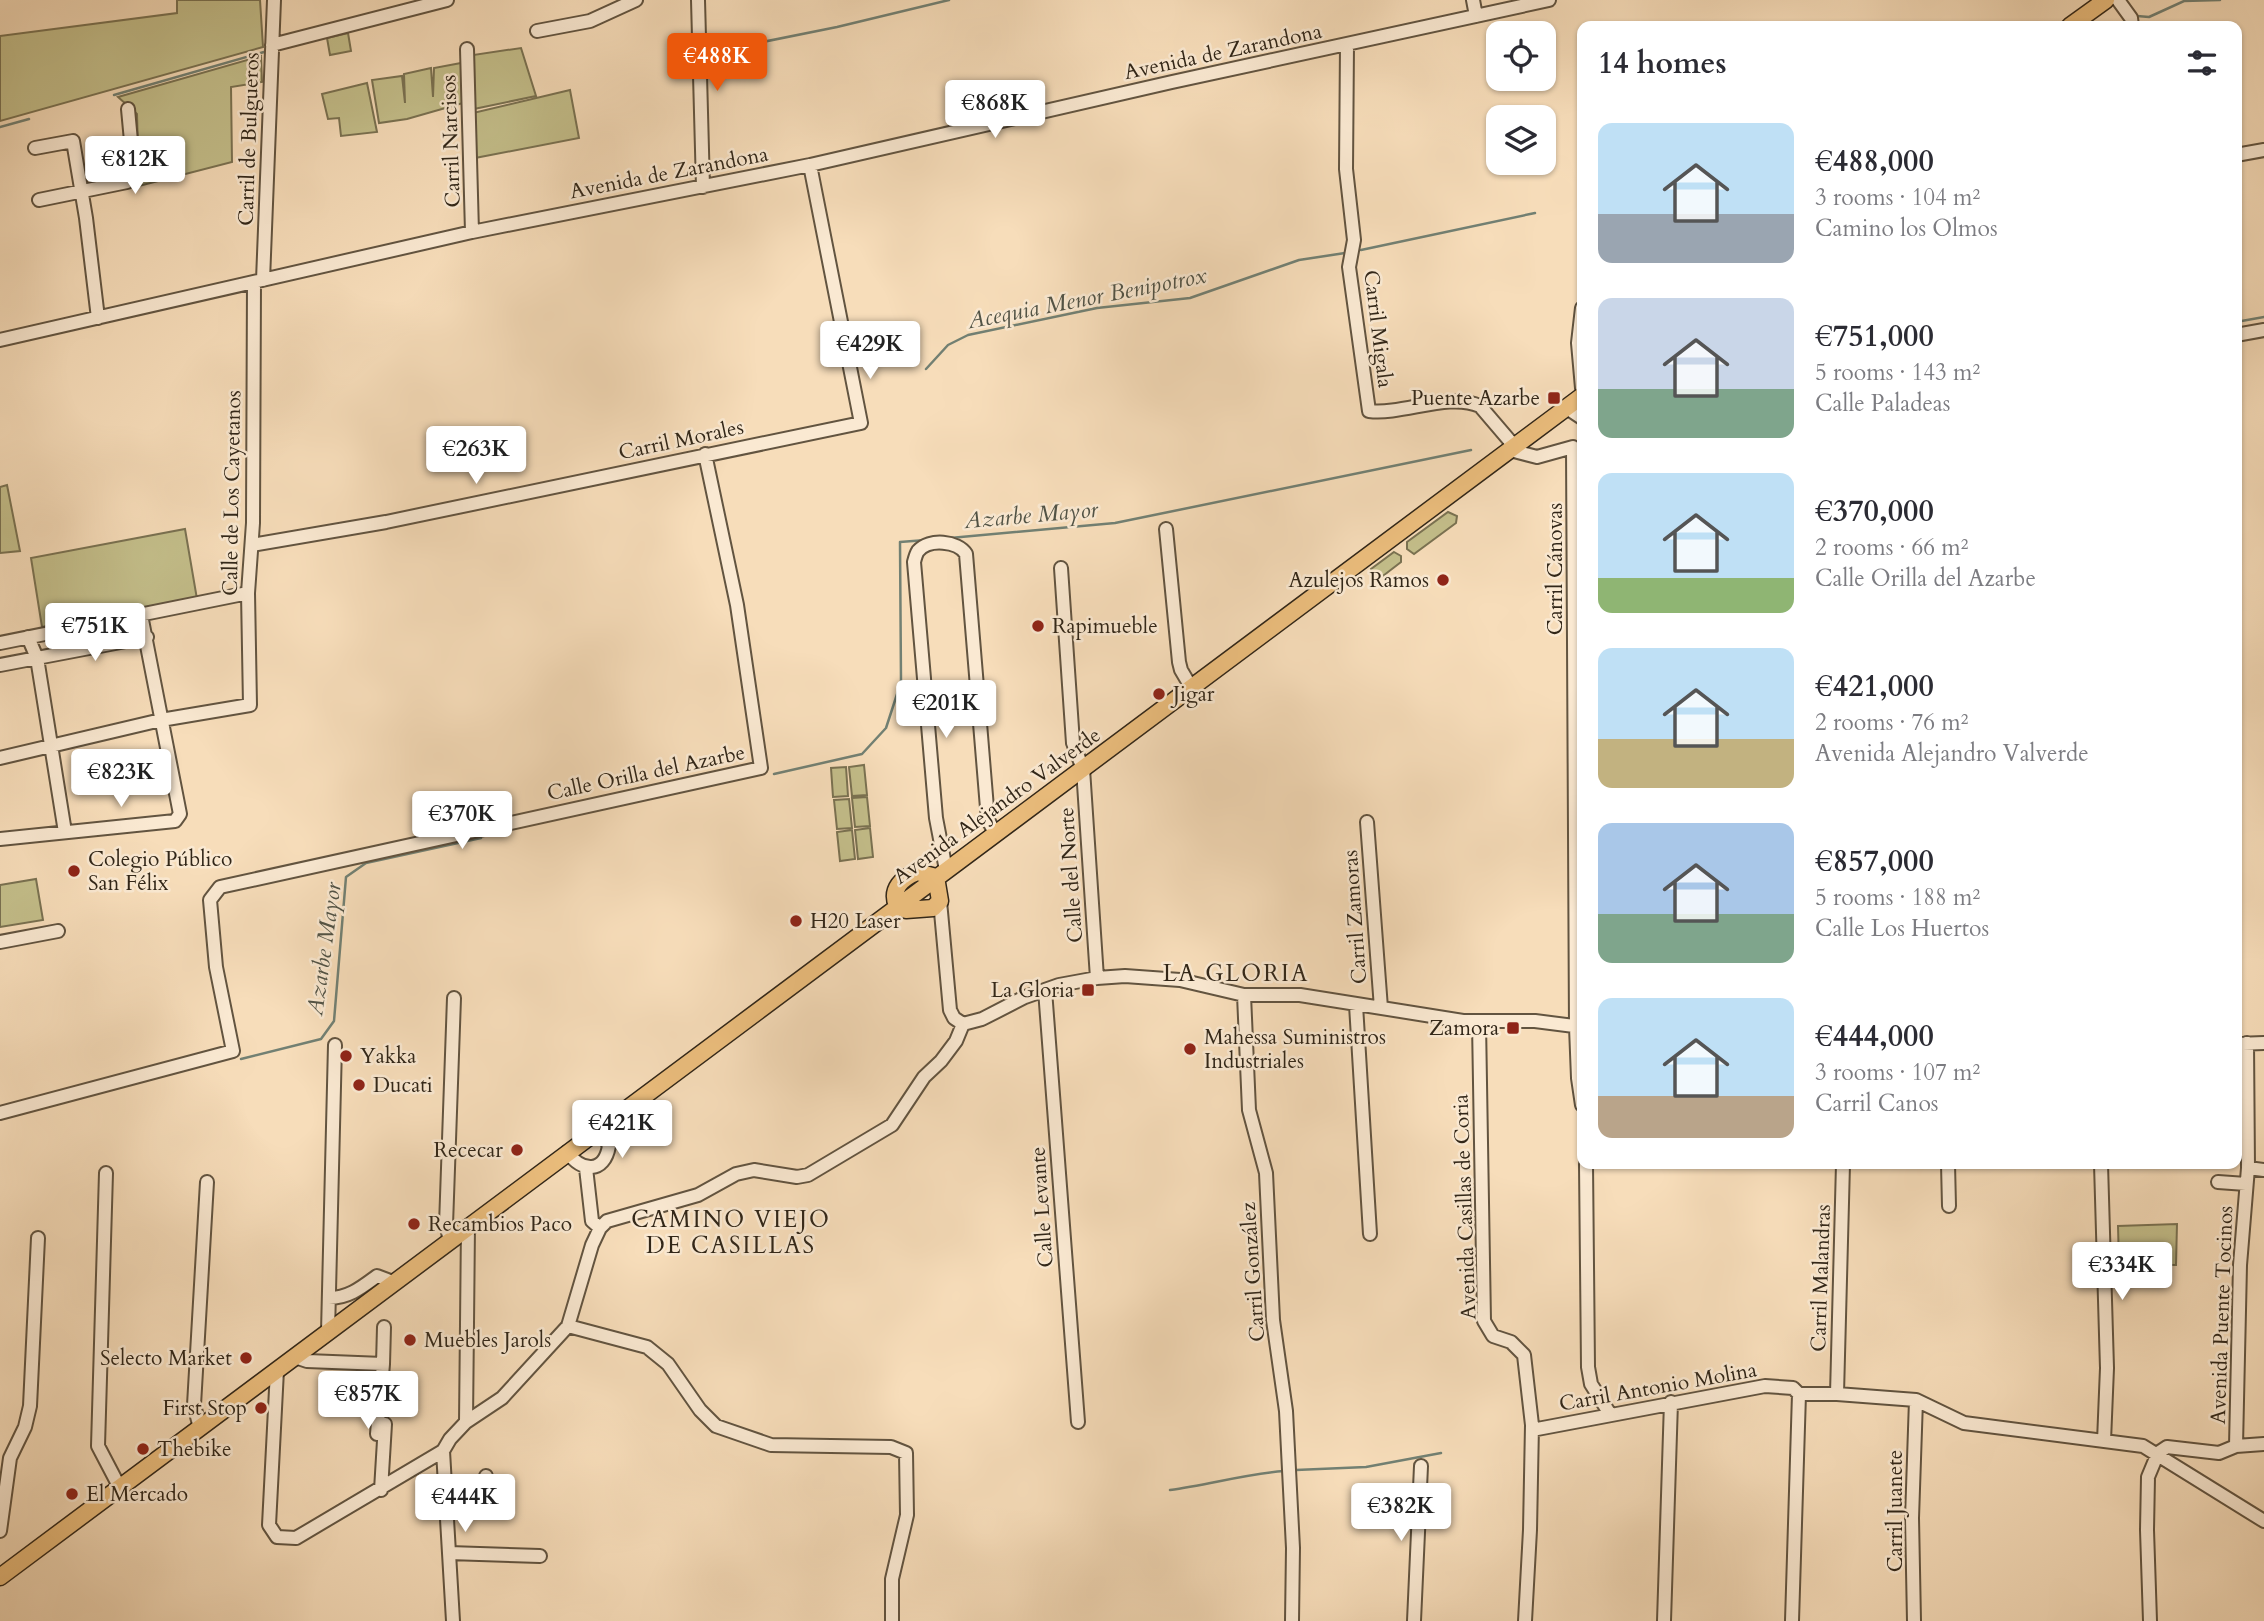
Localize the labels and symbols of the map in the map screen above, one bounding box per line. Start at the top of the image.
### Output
street label: Avenida de Zarandona [1121,17,1325,87]
pin: €488K [668,34,766,93]
street label: Carril de Bulgueros [231,52,267,226]
street label: Carril Narcisos [434,74,468,208]
pin: €868K [946,80,1044,140]
pin: €812K [86,136,184,196]
street label: Avenida de Zarandona [567,140,771,206]
water label: Acequia Menor Benipotrox [964,259,1210,337]
street label: Carril Migala [1356,269,1400,389]
pin: €429K [821,322,919,381]
place label: Puente Azarbe [1411,384,1540,413]
street label: Calle de Los Cayetanos [216,390,248,596]
marker: Puente Azarbe [1546,390,1562,406]
street label: Carril Morales [616,413,746,467]
pin: €263K [427,426,525,486]
water label: Azarbe Mayor [962,494,1101,536]
street label: Carril Cánovas [1541,503,1570,635]
place label: Azulejos Ramos [1289,566,1429,595]
marker: Azulejos Ramos [1435,572,1451,588]
pin: €751K [46,604,144,663]
place label: Rapimueble [1052,612,1158,641]
marker: Rapimueble [1030,618,1046,634]
pin: €201K [897,680,995,740]
place label: Jigar [1170,680,1215,709]
marker: Jigar [1151,686,1167,702]
street label: Avenida Alejandro Valverde [887,721,1107,891]
street label: Calle Orilla del Azarbe [544,738,748,808]
pin: €823K [72,750,170,809]
pin: €370K [413,792,511,851]
street label: Calle del Norte [1052,806,1090,944]
place label: Colegio Público San Félix [88,845,232,898]
street label: Carril Zamoras [1336,849,1374,985]
marker: Colegio Público San Félix [66,863,82,879]
water label: Azarbe Mayor [299,879,349,1019]
place label: H20 Laser [810,907,901,936]
marker: H20 Laser [788,913,804,929]
district label: LA GLORIA [1163,958,1309,989]
place label: La Gloria [991,976,1074,1005]
marker: La Gloria [1080,982,1096,998]
place label: Zamora [1429,1014,1499,1043]
marker: Zamora [1505,1020,1521,1036]
place label: Mahessa Suministros Industriales [1204,1023,1386,1076]
marker: Mahessa Suministros Industriales [1182,1041,1198,1057]
place label: Yakka [360,1042,416,1071]
marker: Yakka [338,1048,354,1064]
place label: Ducati [373,1071,433,1100]
marker: Ducati [351,1077,367,1093]
street label: Avenida Casillas de Coria [1447,1094,1483,1320]
pin: €421K [573,1100,671,1160]
place label: Rececar [433,1136,503,1165]
marker: Rececar [509,1142,525,1158]
street label: Calle Levante [1023,1146,1061,1268]
street label: Carril González [1234,1201,1272,1343]
district label: CAMINO VIEJO DE CASILLAS [631,1204,831,1261]
street label: Carril Malandras [1804,1204,1838,1352]
street label: Avenida Puente Tocinos [2204,1205,2240,1425]
place label: Recambios Paco [428,1210,572,1239]
marker: Recambios Paco [406,1216,422,1232]
pin: €334K [2073,1242,2171,1302]
place label: Muebles Jarols [424,1326,551,1355]
marker: Muebles Jarols [402,1332,418,1348]
place label: Selecto Market [100,1344,232,1373]
marker: Selecto Market [238,1350,254,1366]
street label: Carril Antonio Molina [1557,1355,1759,1419]
pin: €857K [319,1372,417,1431]
place label: First Stop [162,1394,247,1423]
marker: First Stop [253,1400,269,1416]
place label: Thebike [157,1435,231,1464]
marker: Thebike [135,1441,151,1457]
street label: Carril Juanete [1881,1450,1910,1572]
pin: €444K [416,1474,514,1534]
place label: El Mercado [86,1480,188,1509]
pin: €382K [1352,1484,1450,1543]
marker: El Mercado [64,1486,80,1502]

